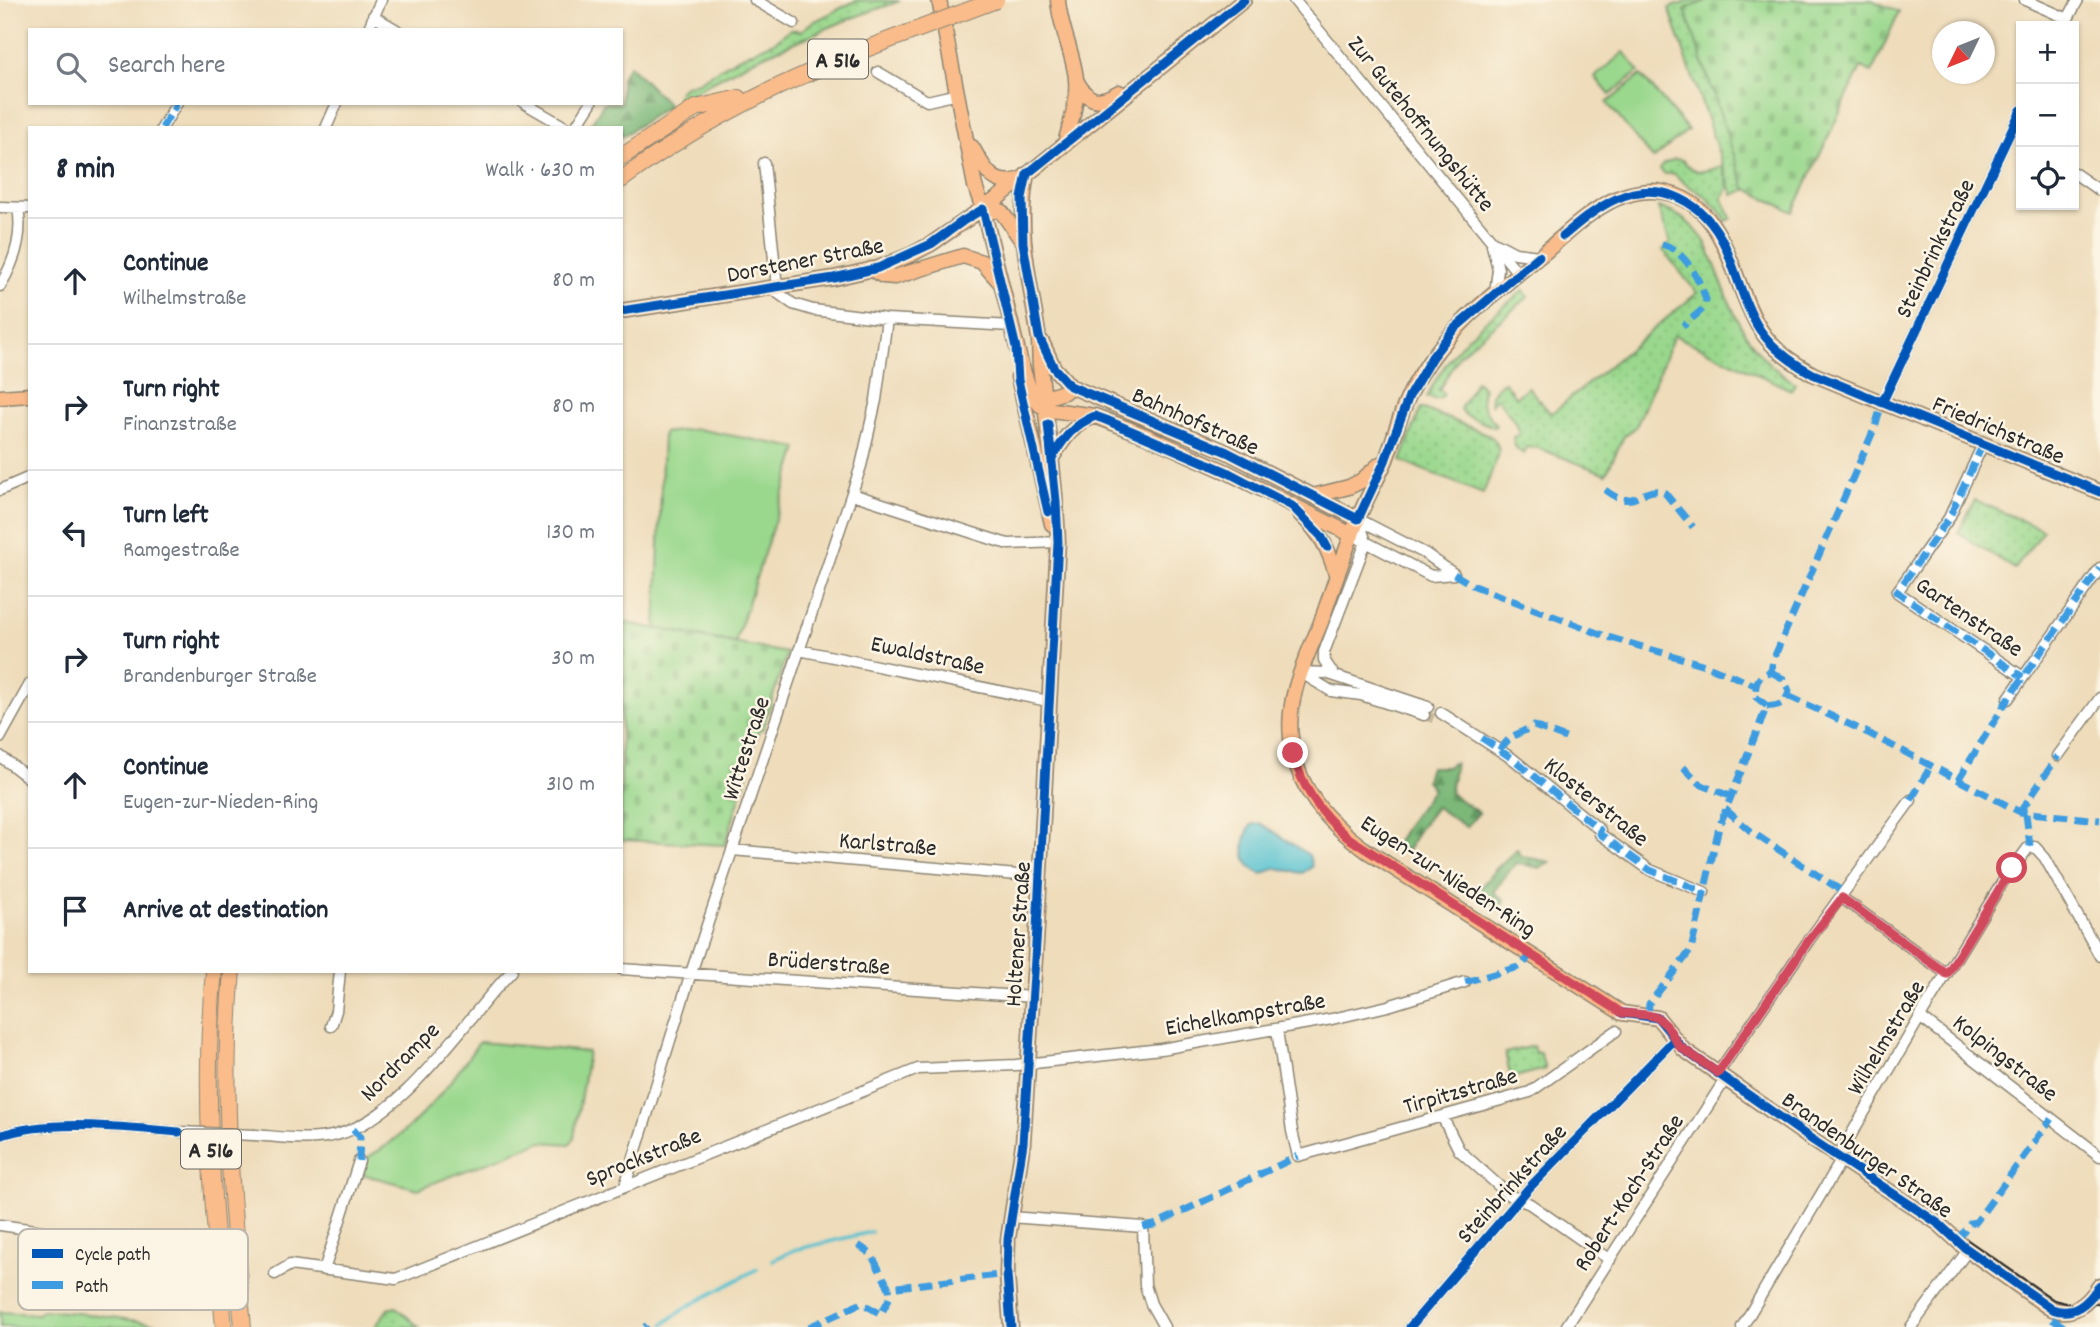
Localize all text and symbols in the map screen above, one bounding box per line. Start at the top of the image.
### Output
north arrow [1932,21,1995,84]
map controls [2016,21,2079,210]
button: + [2016,21,2079,84]
search box [28,28,623,105]
street label: Zur Gutehoffnungshütte [1338,30,1501,220]
road number: A 516 [808,40,868,78]
icon: search [52,48,90,86]
text: Search here [108,48,226,85]
button: − [2016,84,2079,147]
button: locate [2016,147,2079,210]
text: 8 min [56,150,115,193]
text: Walk · 630 m [485,155,595,188]
street label: Steinbrinkstraße [1888,174,1985,325]
street label: Dorstener Straße [724,230,887,294]
text: Continue [123,246,208,283]
icon: ahead [56,262,94,300]
text: 80 m [552,265,595,298]
text: Wilhelmstraße [123,283,246,316]
text: Turn right [123,372,220,409]
street label: Bahnhofstraße [1126,380,1264,466]
icon: right [56,388,94,426]
street label: Friedrichstraße [1926,389,2069,475]
text: 80 m [552,391,595,424]
text: Finanzstraße [123,409,237,442]
text: Turn left [123,498,209,535]
icon: left [56,514,94,552]
text: 130 m [546,517,595,550]
text: Ramgestraße [123,535,240,568]
street label: Gartenstraße [1907,570,2029,667]
text: Turn right [123,624,220,661]
street label: Ewaldstraße [867,628,987,686]
icon: right [56,640,94,678]
text: 30 m [551,643,595,676]
text: Brandenburger Straße [123,661,317,694]
street label: Wittestraße [715,693,781,805]
route end [1277,737,1308,768]
text: Continue [123,750,208,787]
street label: Klosterstraße [1535,750,1655,856]
icon: ahead [56,766,94,804]
text: 310 m [546,769,595,802]
text: Eugen-zur-Nieden-Ring [123,787,318,820]
street label: Eugen-zur-Nieden-Ring [1353,808,1542,947]
street label: Karlstraße [837,825,938,867]
route start [1996,852,2027,883]
street label: Holtener Straße [998,860,1042,1008]
icon: arrive [56,892,94,930]
text: Arrive at destination [123,893,328,930]
street label: Brüderstraße [767,944,891,986]
street label: Wilhelmstraße [1840,975,1935,1102]
street label: Eichelkampstraße [1163,985,1328,1047]
street label: Kolpingstraße [1944,1007,2064,1111]
street label: Nordrampe [353,1015,449,1111]
street label: Tirpitzstraße [1400,1060,1522,1125]
street label: Brandenburger Straße [1774,1085,1959,1228]
street label: Robert-Koch-Straße [1567,1108,1694,1279]
street label: Steinbrinkstraße [1450,1117,1576,1253]
street label: Sprockstraße [581,1120,707,1197]
road number: A 516 [181,1130,241,1168]
legend [18,1229,248,1310]
text: Cycle path [75,1243,150,1270]
text: Path [75,1275,108,1302]

